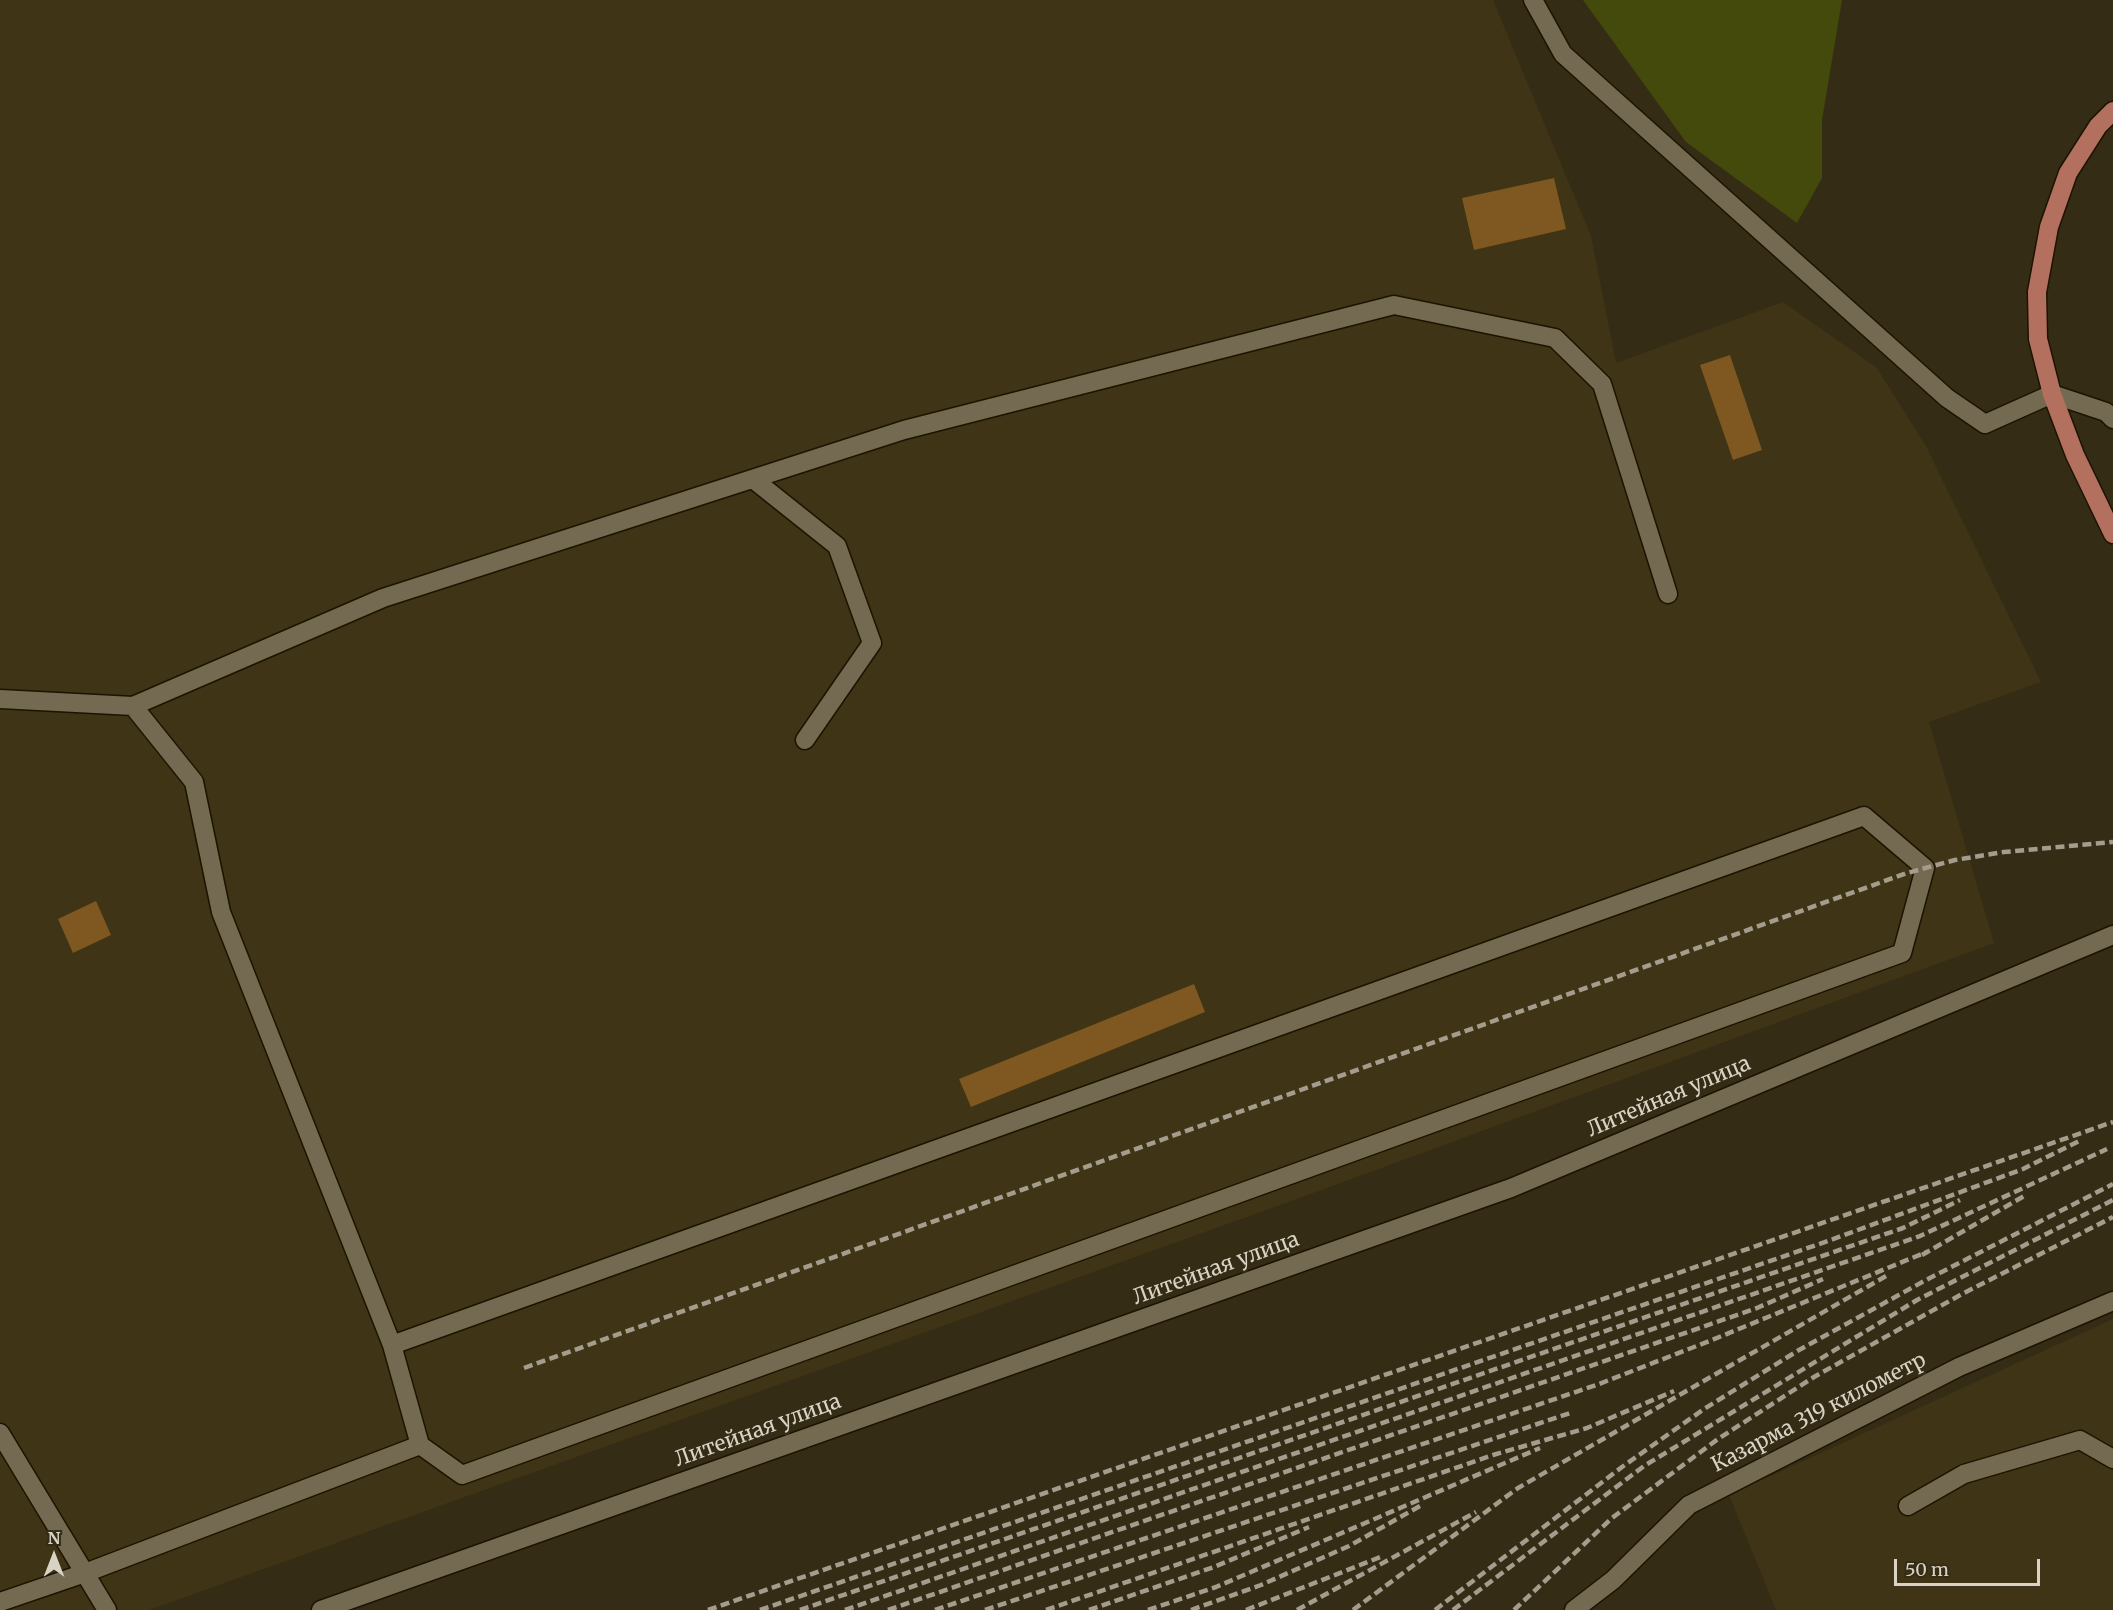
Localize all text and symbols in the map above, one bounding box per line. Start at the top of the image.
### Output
street label: Литейная улица [1583,1051,1755,1143]
street label: Литейная улица [1129,1227,1303,1311]
street label: Казарма 319 километр [1708,1348,1930,1478]
street label: Литейная улица [671,1389,845,1473]
north arrow [24,1526,84,1586]
text: N [48,1528,60,1548]
scale bar [1897,1547,2042,1585]
text: 50 m [1905,1558,1949,1581]

